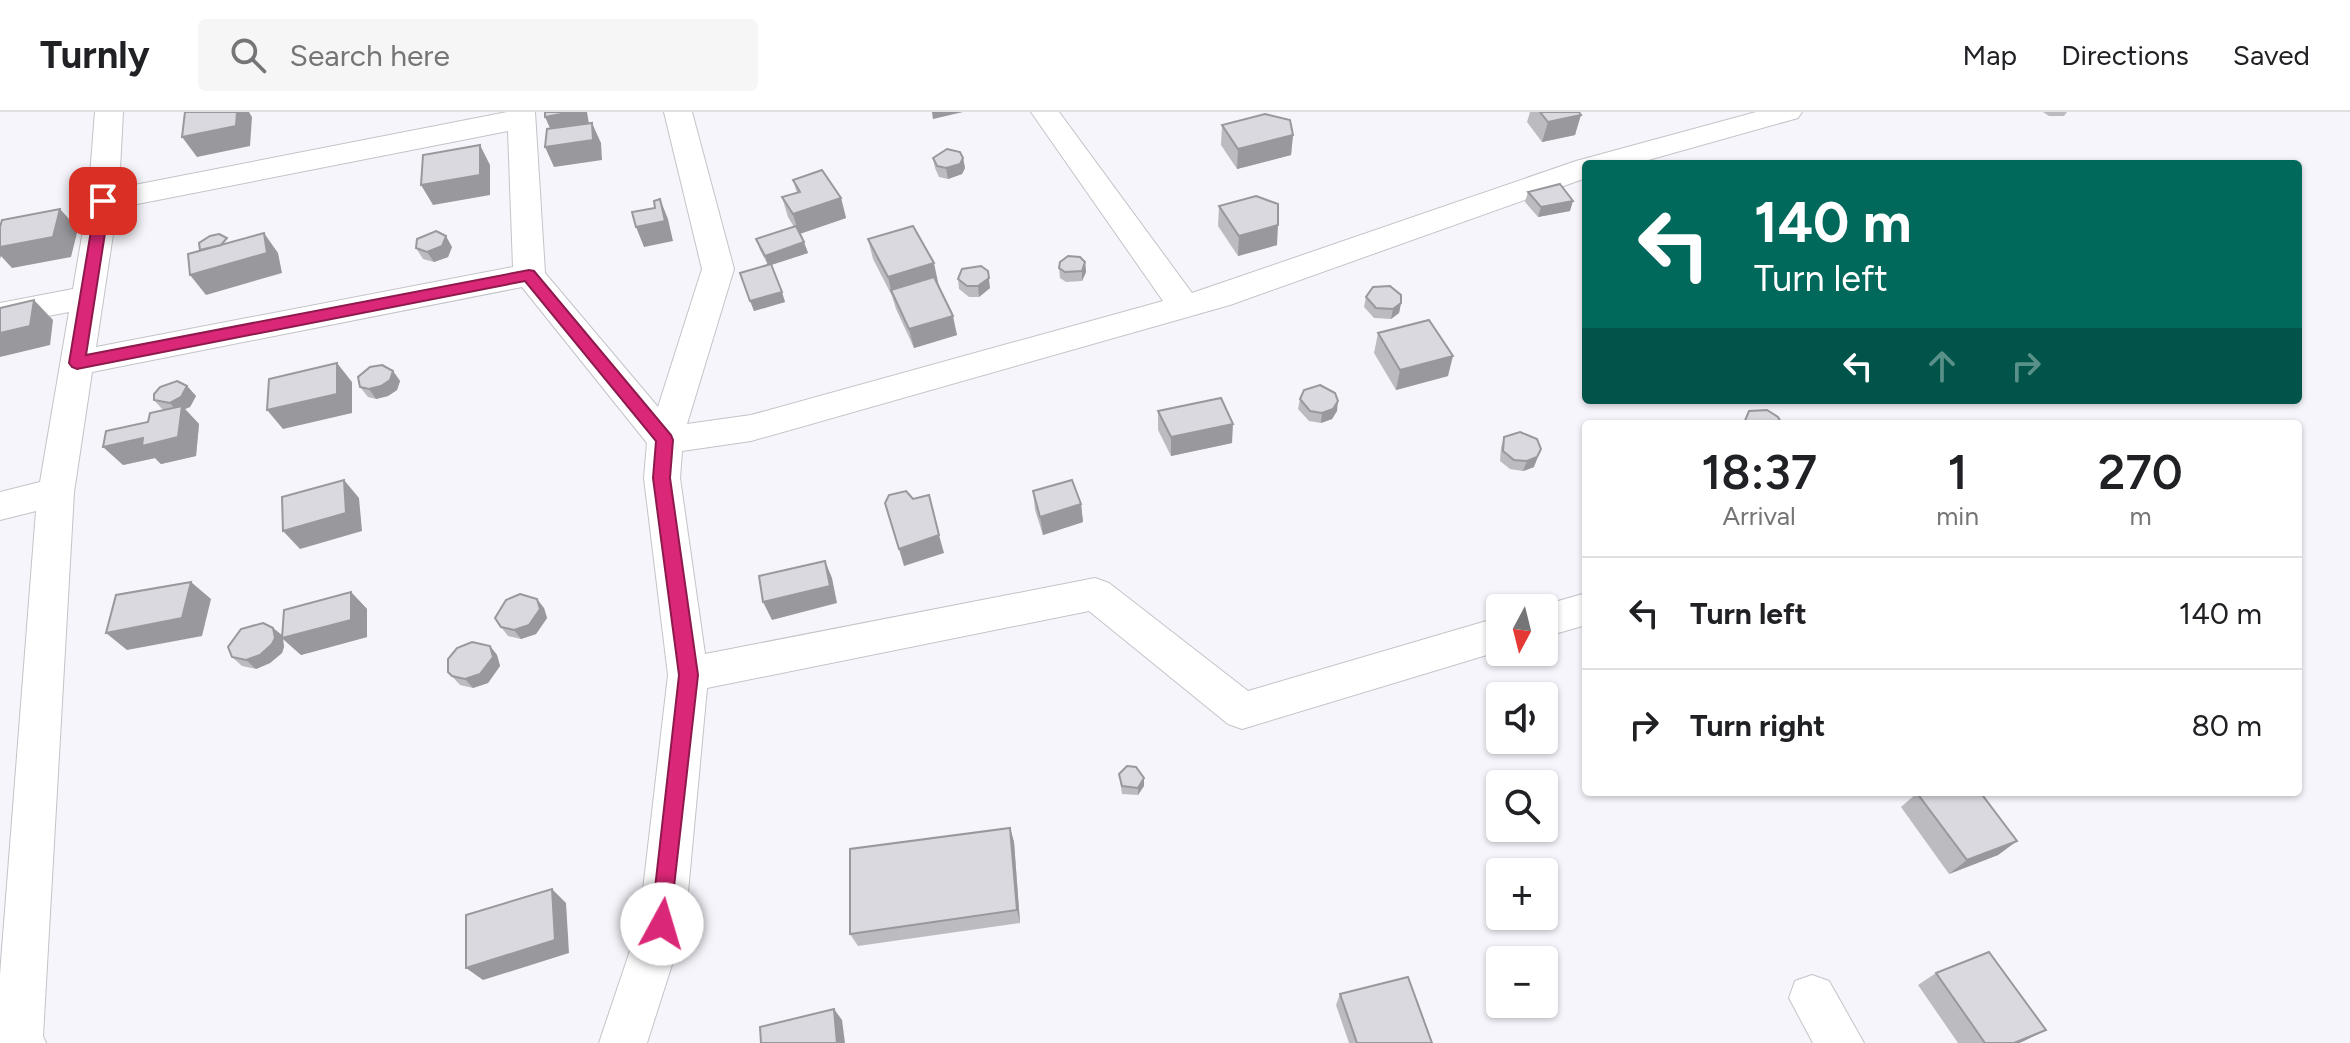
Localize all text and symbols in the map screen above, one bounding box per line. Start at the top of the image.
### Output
search box [198,19,758,91]
text: Turnly [40,32,150,78]
icon: search [226,33,270,77]
text: Search here [290,37,450,74]
text: Map [1963,38,2017,72]
text: Directions [2061,38,2189,72]
text: Saved [2233,38,2310,72]
pin [69,167,137,235]
icon: arrive [81,179,125,223]
text: 140 m [1754,189,1912,256]
icon: left [1622,192,1726,296]
text: Turn left [1754,257,1888,300]
icon: left [1836,344,1880,388]
icon: ahead [1920,344,1964,388]
icon: right [2004,344,2048,388]
text: 18:37 [1701,443,1817,501]
text: 1 [1948,443,1968,501]
text: 270 [2098,443,2183,501]
text: Arrival [1722,500,1796,532]
text: min [1936,500,1979,532]
text: m [2129,500,2152,532]
icon: left [1622,591,1666,635]
north arrow [1486,594,1558,666]
map controls [1486,594,1558,1018]
text: Turn left [1690,595,1807,632]
text: 140 m [2179,595,2262,632]
button: sound [1486,682,1558,754]
icon: right [1622,703,1666,747]
text: Turn right [1690,707,1825,744]
text: 80 m [2191,707,2262,744]
button: search [1486,770,1558,842]
button: + [1486,858,1558,930]
position arrow [620,882,704,966]
button: − [1486,946,1558,1018]

